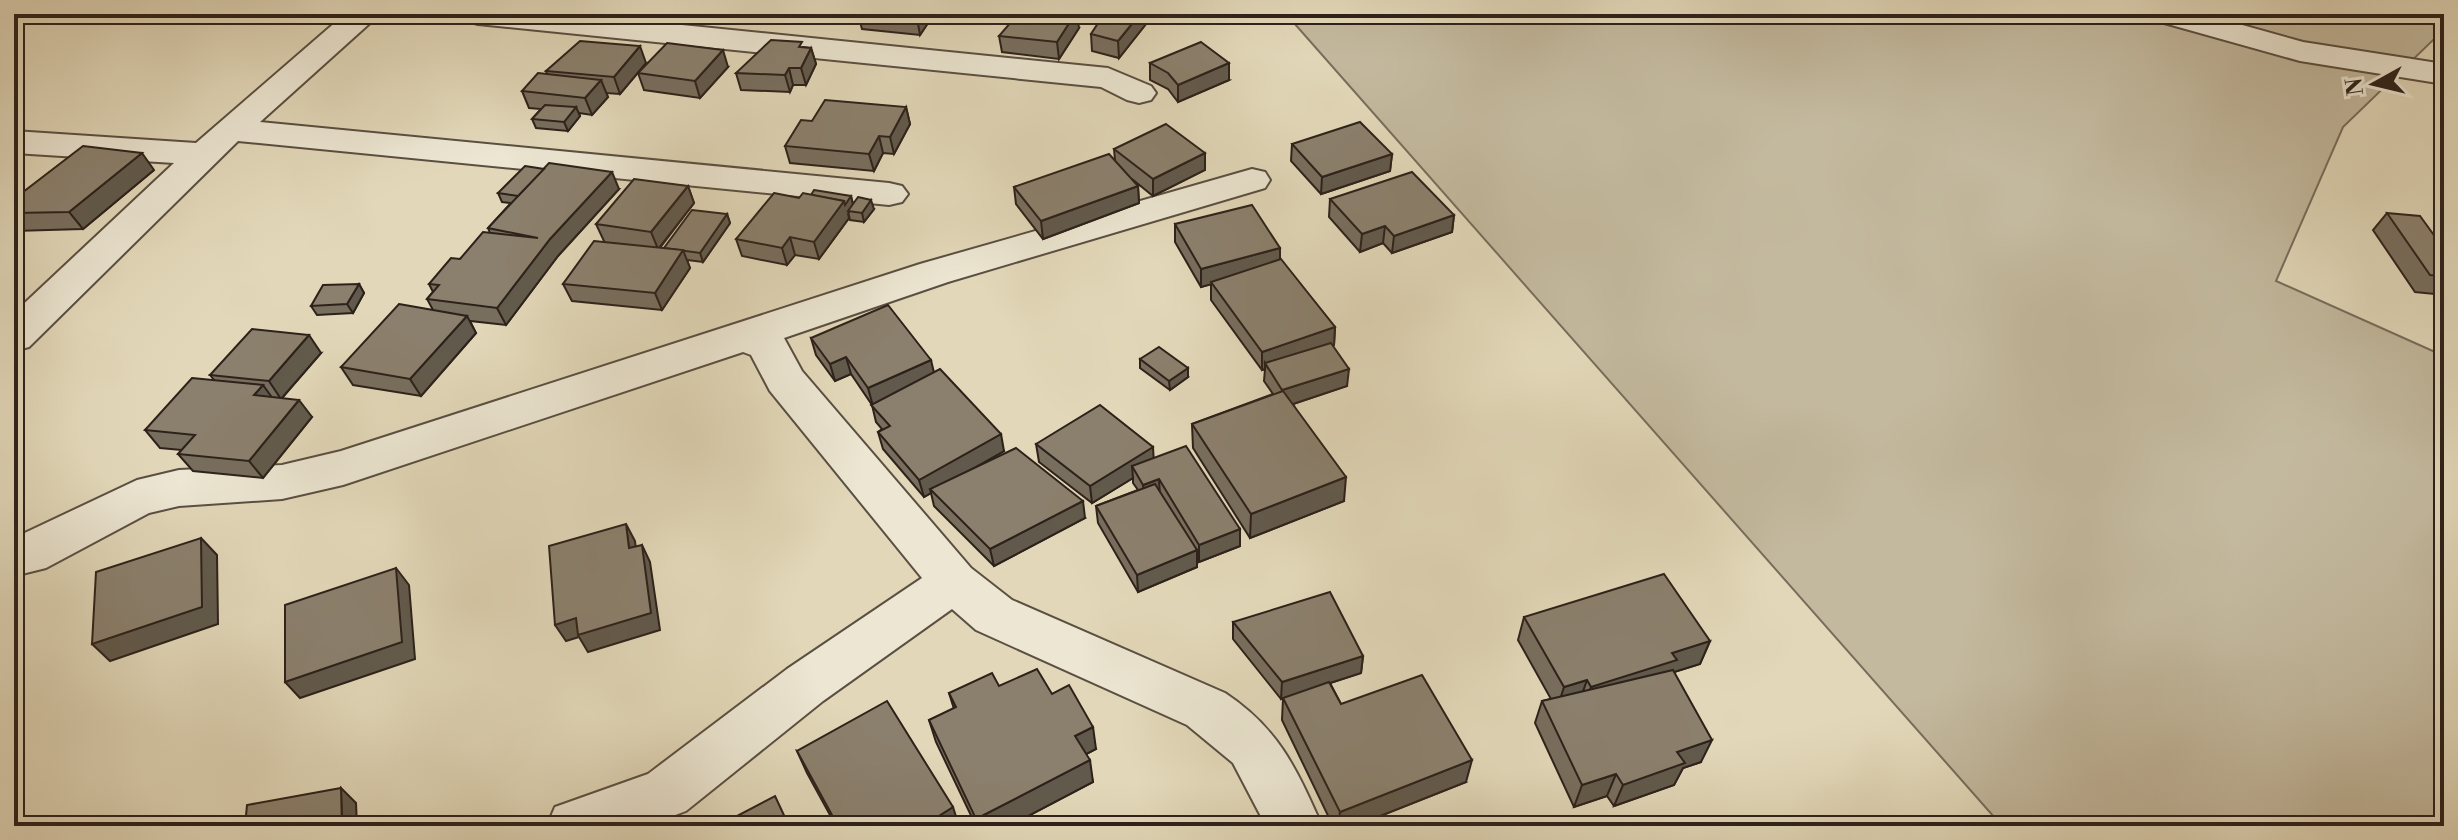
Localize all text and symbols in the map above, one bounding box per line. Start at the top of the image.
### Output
north arrow [2334,44,2414,124]
text: N [2341,75,2370,97]

